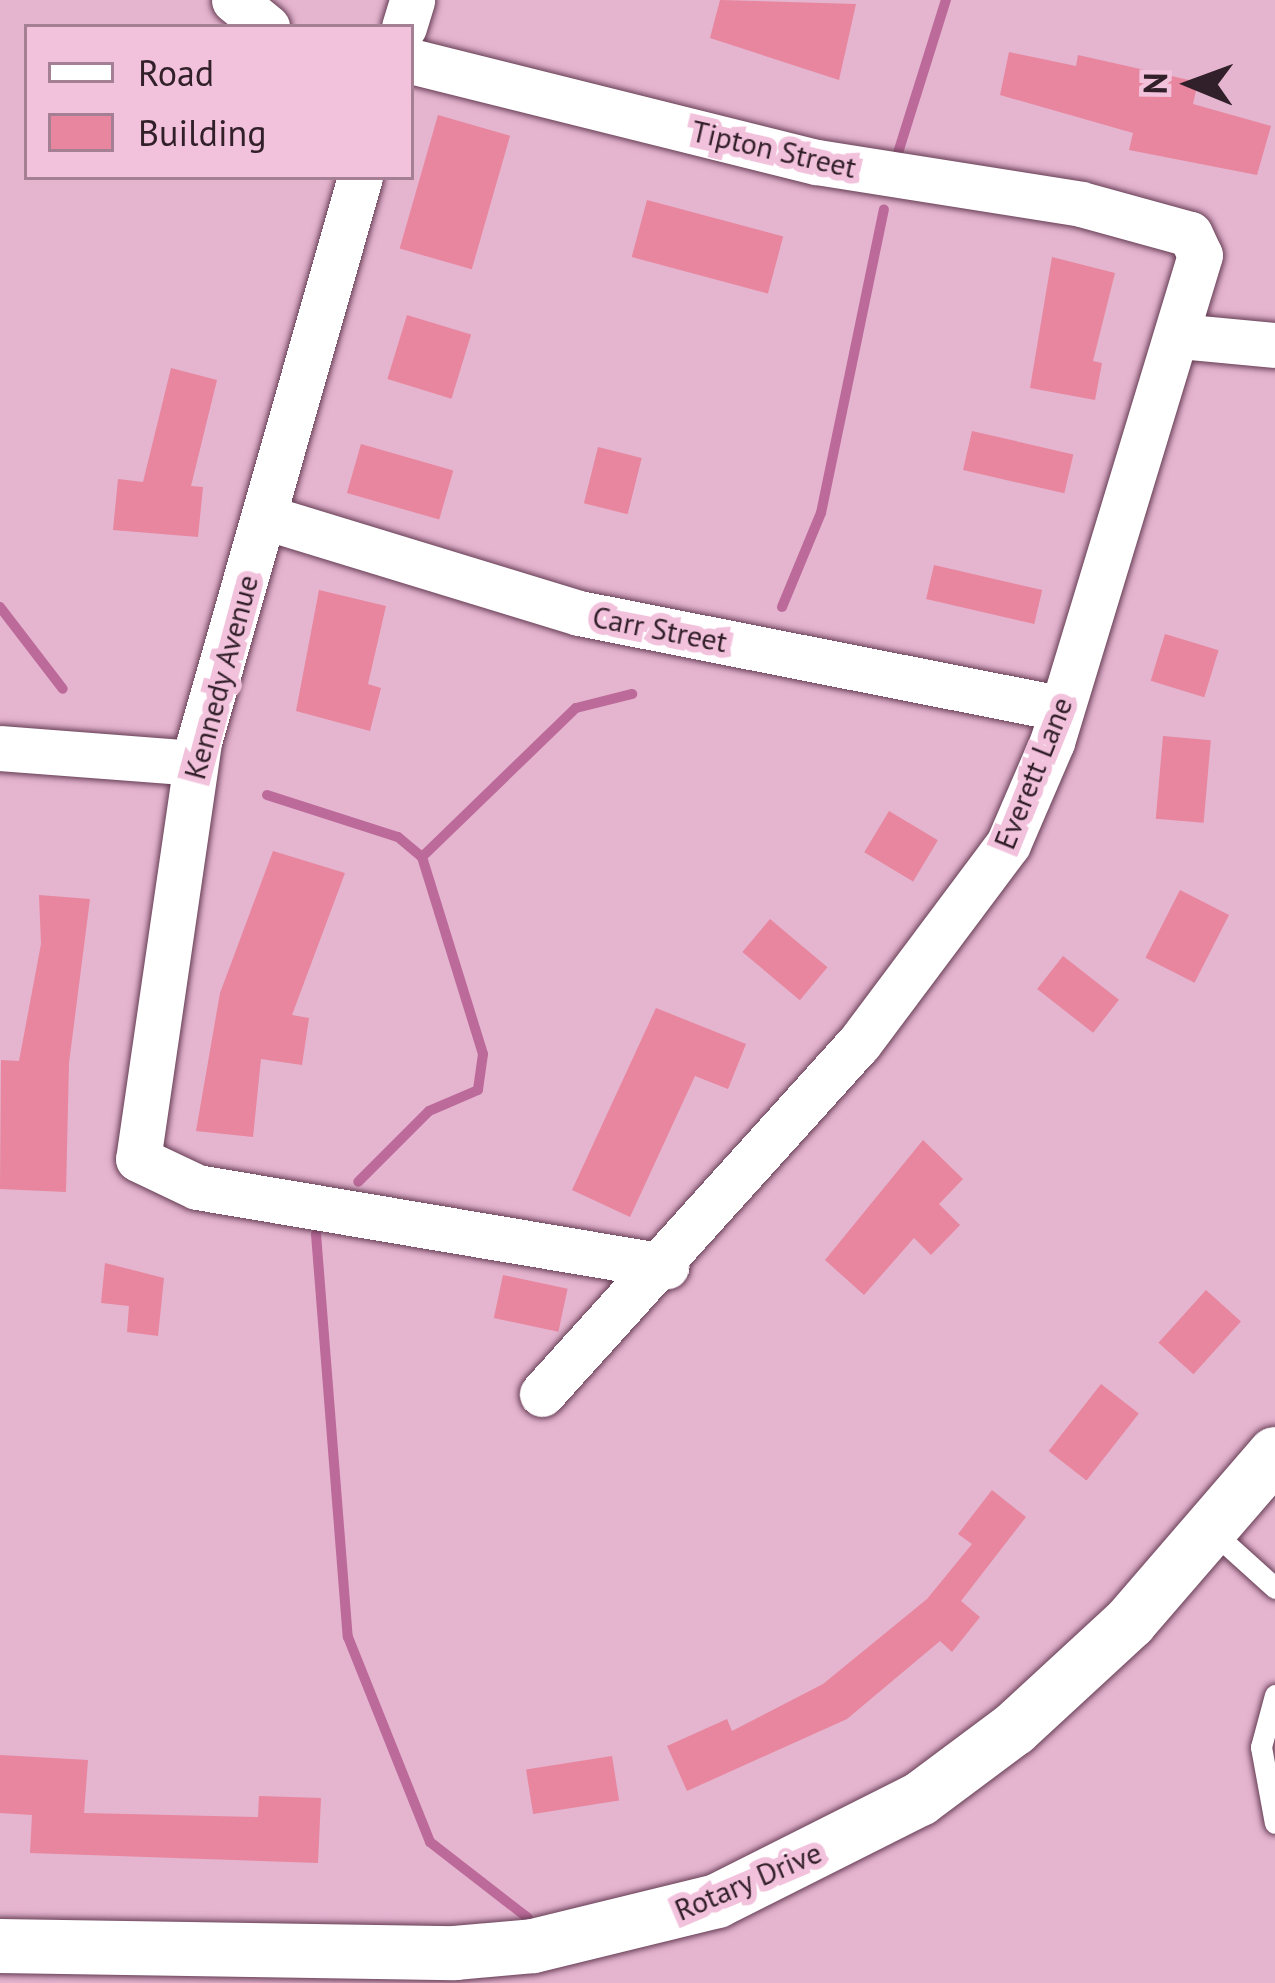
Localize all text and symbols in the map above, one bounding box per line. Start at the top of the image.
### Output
legend [24,24,414,180]
north arrow [1131,24,1251,144]
text: Road [138,49,214,96]
text: N [1133,72,1176,95]
text: Building [138,109,267,156]
street label: Tipton Street [688,113,860,185]
street label: Kennedy Avenue [176,570,266,784]
street label: Carr Street [590,598,730,660]
street label: Everett Lane [986,692,1080,854]
street label: Rotary Drive [669,1834,827,1928]

